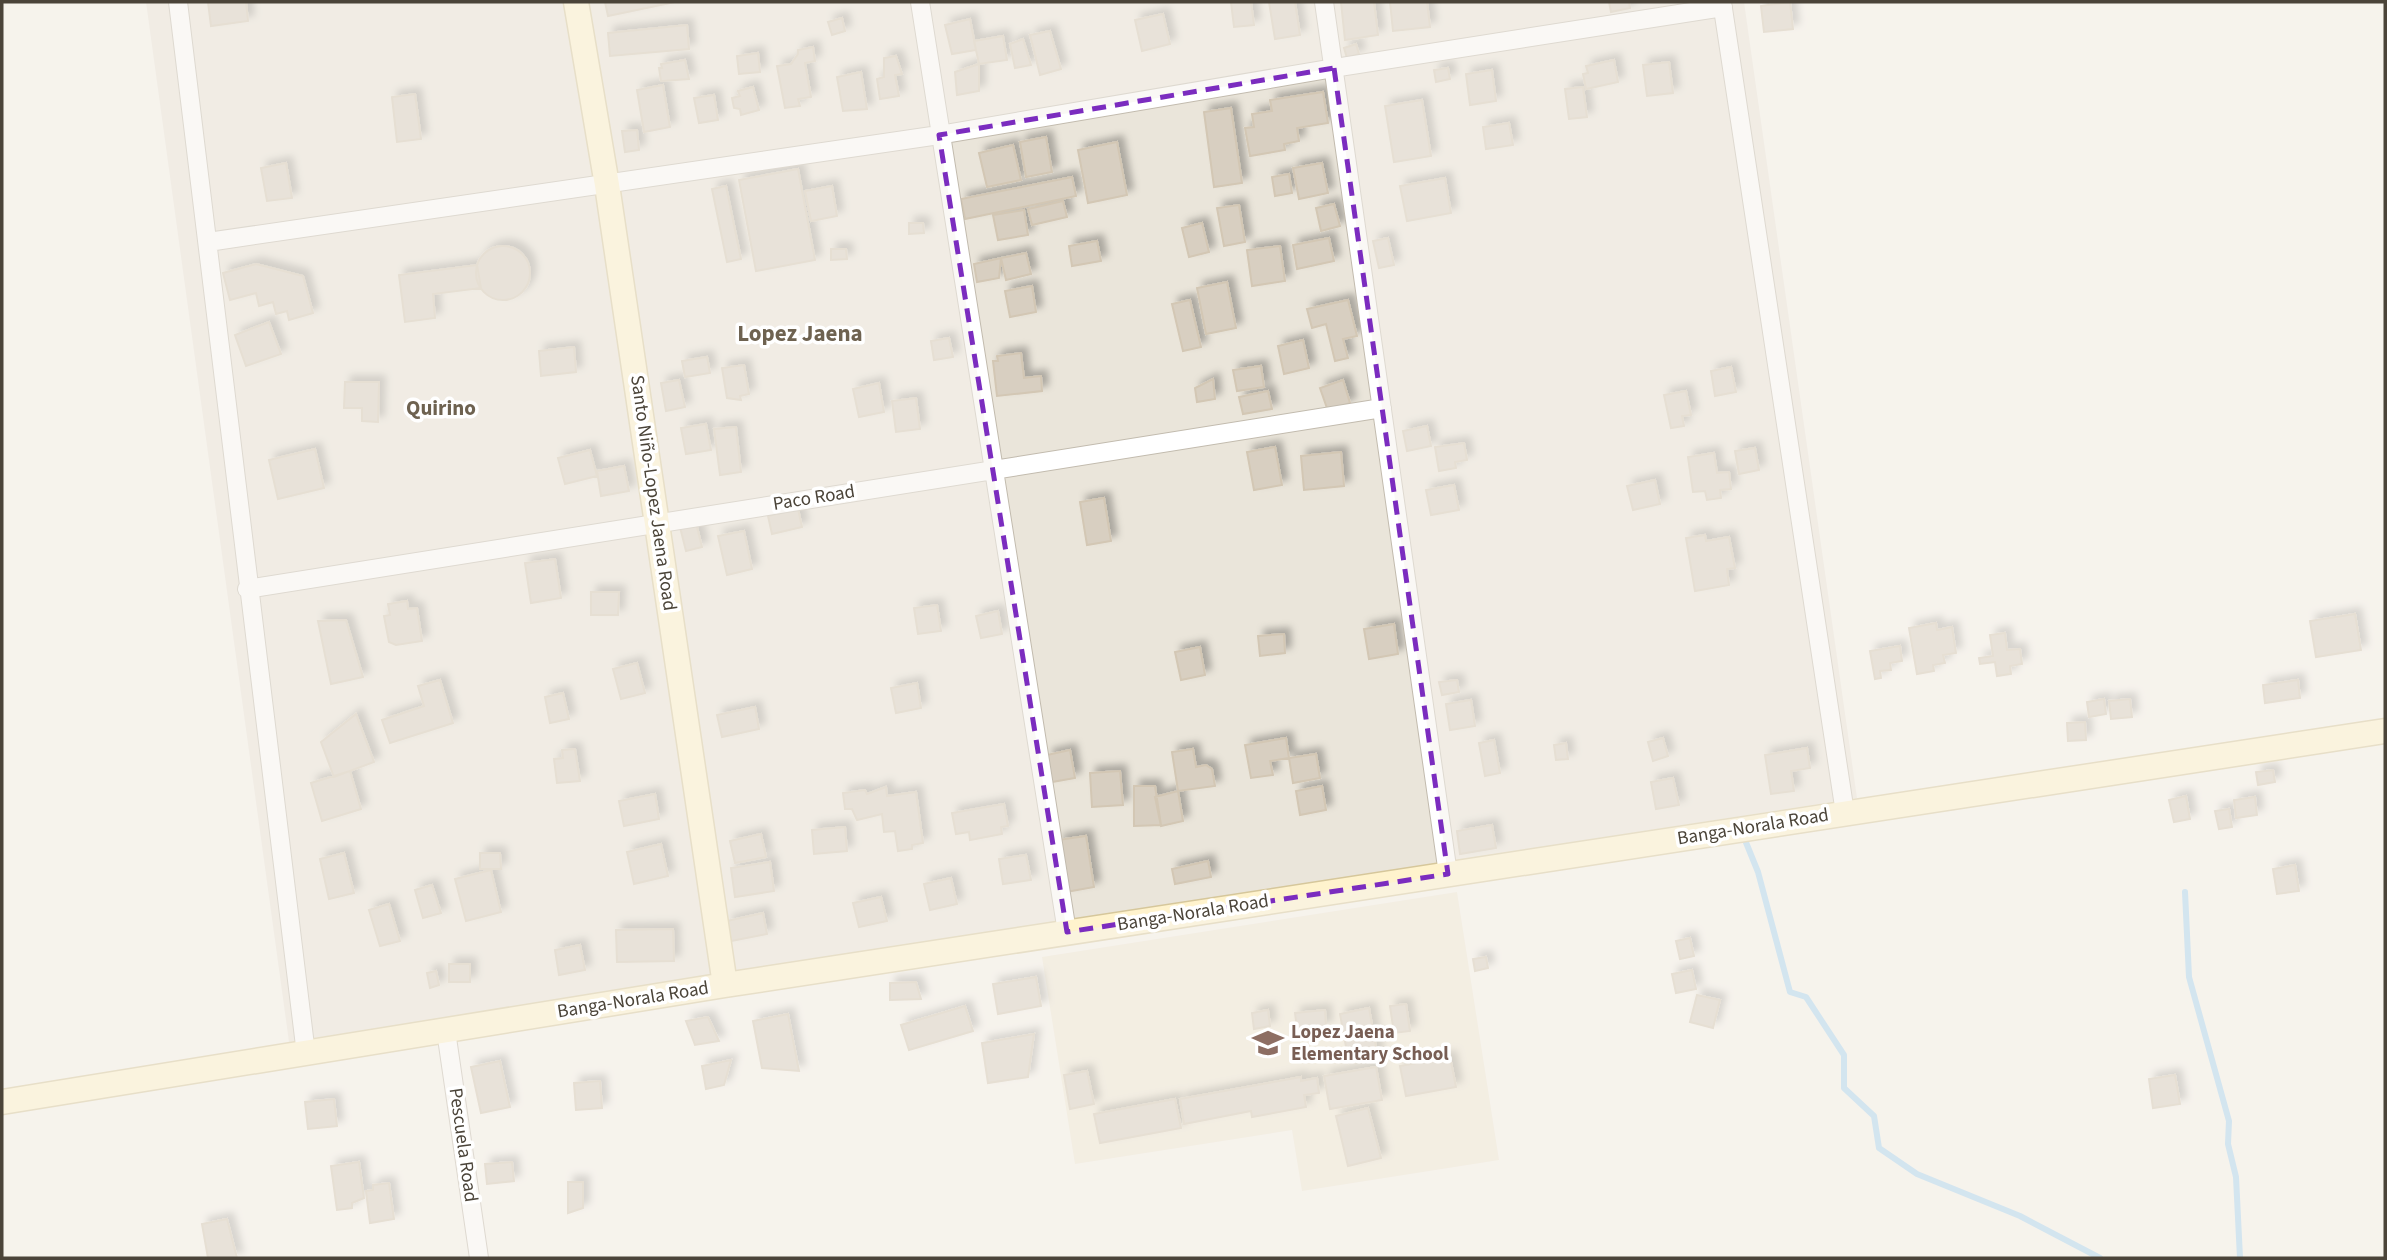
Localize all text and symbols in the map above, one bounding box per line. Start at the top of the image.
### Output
district label: Lopez Jaena [737,317,863,350]
street label: Santo Niño-Lopez Jaena Road [623,373,683,613]
district label: Quirino [406,393,476,423]
street label: Paco Road [771,478,857,518]
street label: Banga-Norala Road [1675,802,1831,852]
street label: Banga-Norala Road [1115,888,1271,938]
street label: Banga-Norala Road [555,975,711,1025]
place label: Lopez Jaena Elementary School [1291,1019,1449,1068]
school or university icon: Lopez Jaena Elementary School [1251,1026,1285,1060]
street label: Pescuela Road [442,1086,484,1204]

